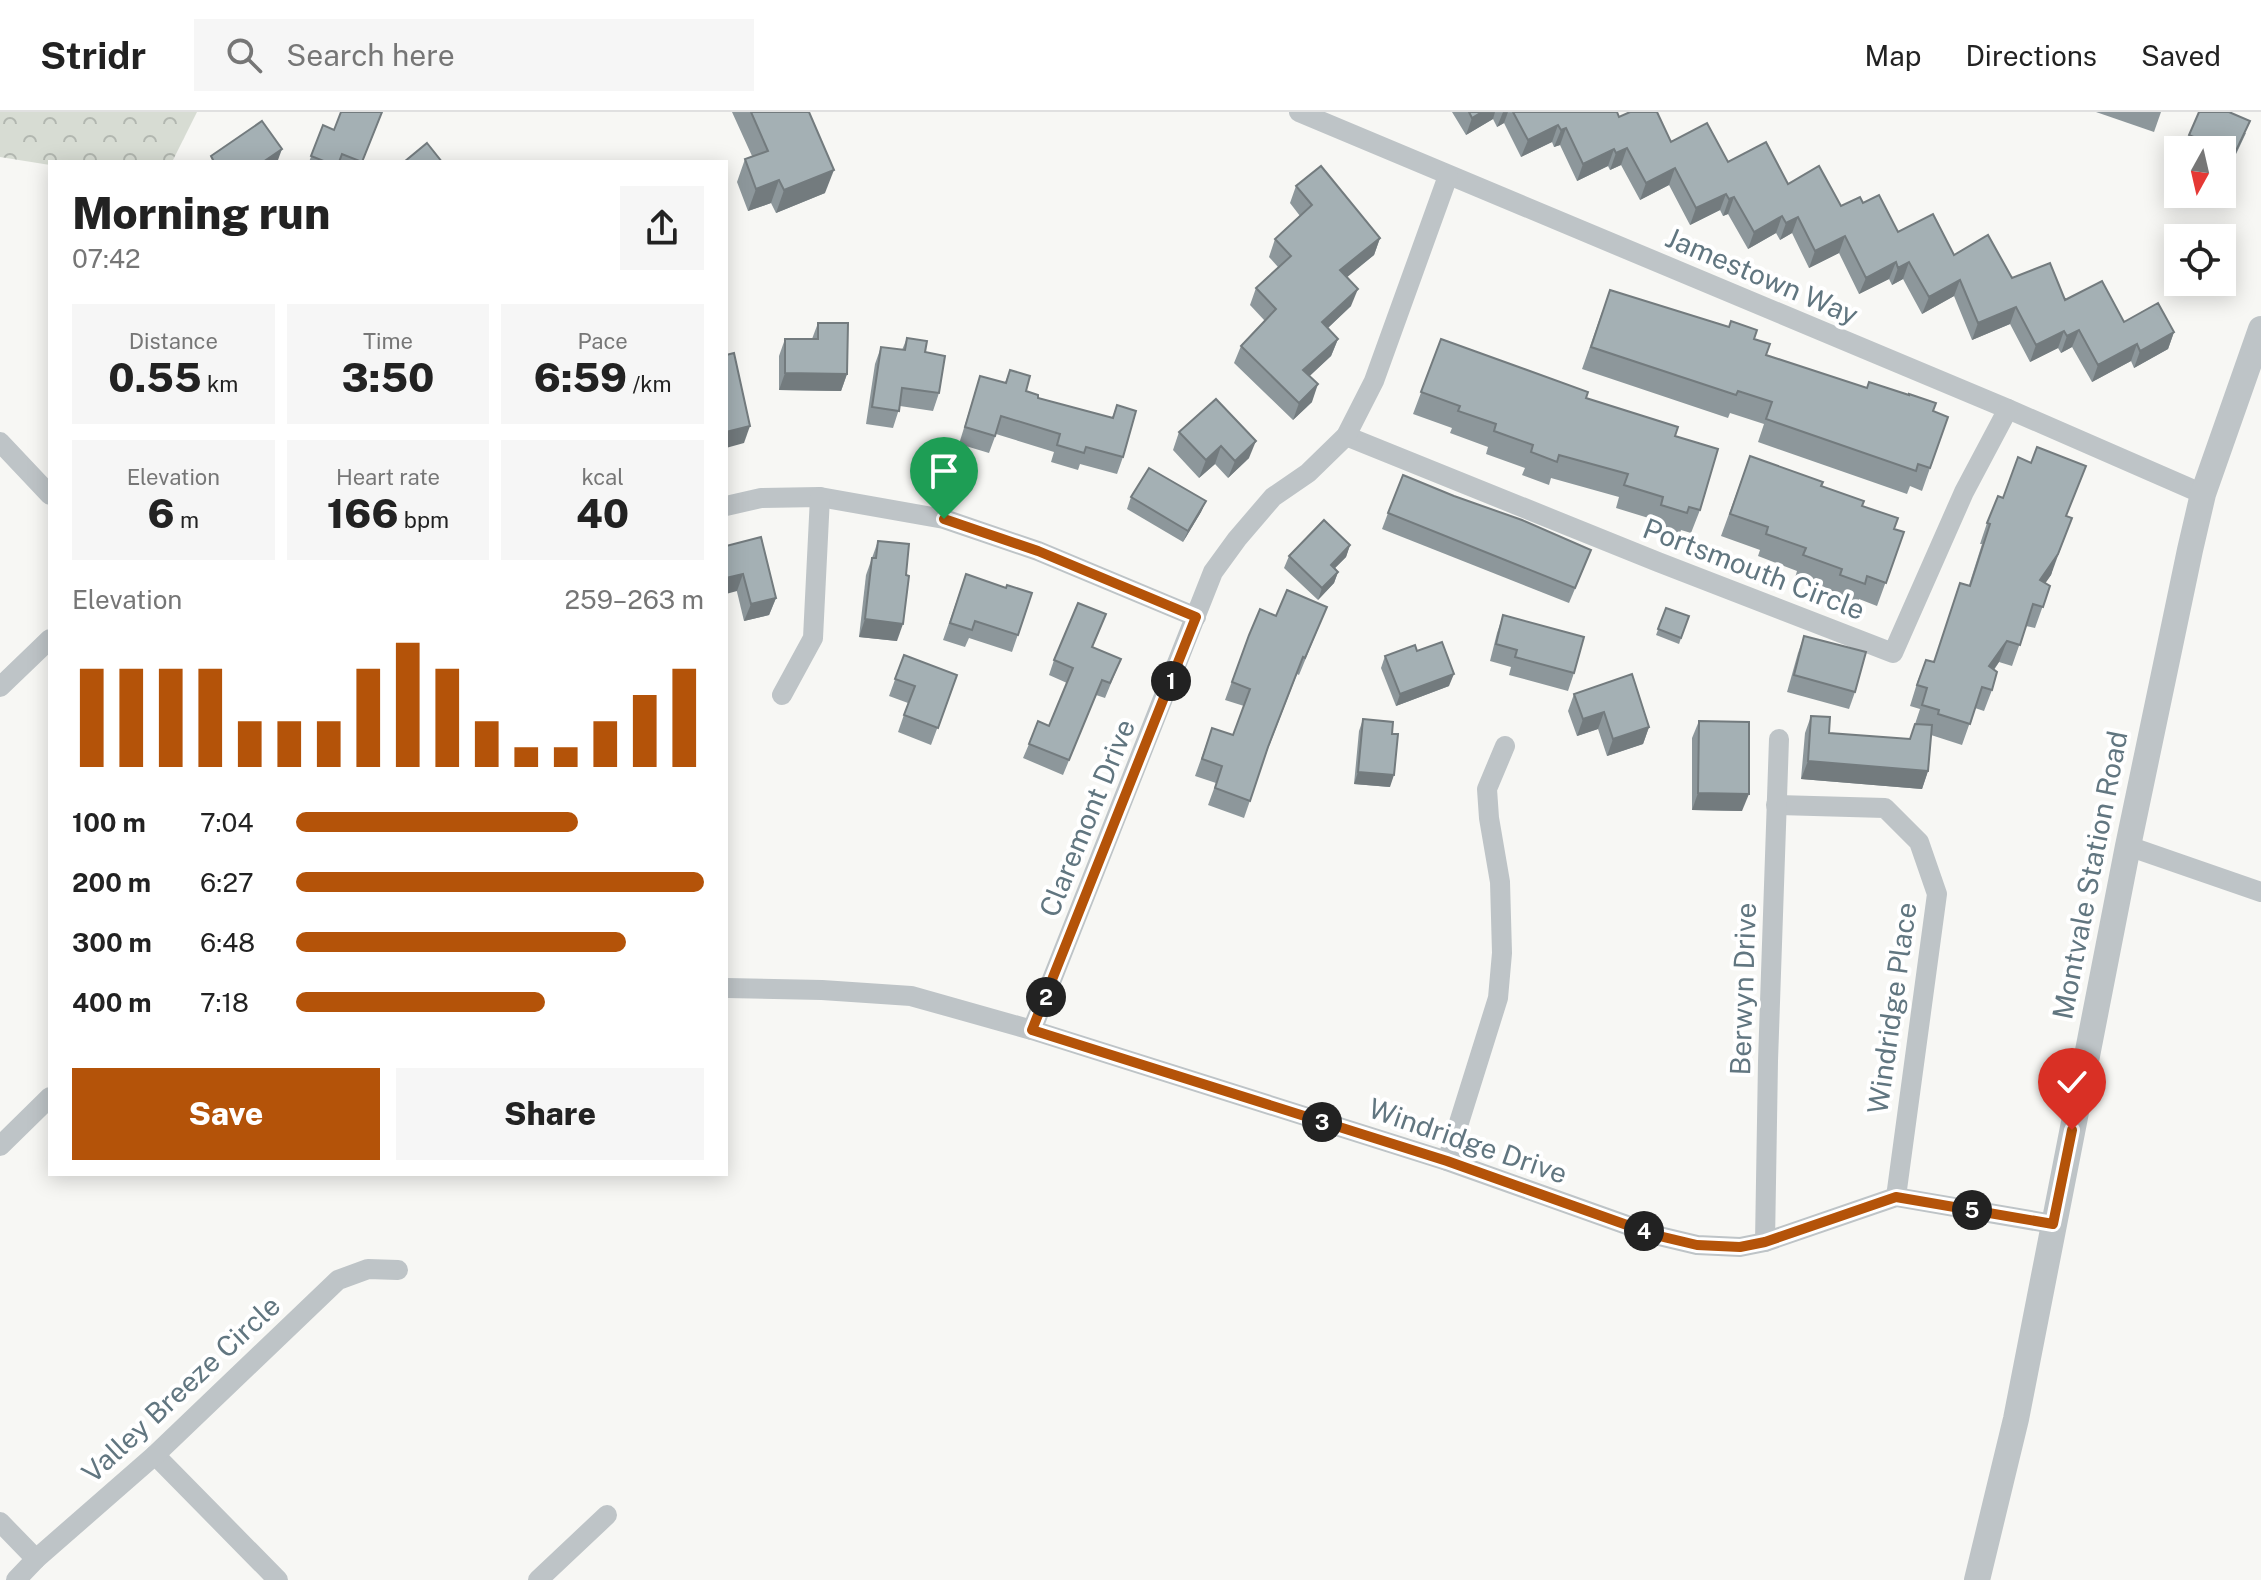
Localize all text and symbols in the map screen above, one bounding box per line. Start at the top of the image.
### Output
search box [194,19,754,91]
text: Stridr [40,33,146,78]
icon: search [222,33,266,77]
text: Search here [286,37,455,73]
text: Map [1865,39,1921,72]
text: Directions [1965,39,2097,72]
text: Saved [2141,39,2221,72]
north arrow [2164,136,2236,208]
map controls [2164,136,2236,296]
button: share [620,186,704,270]
text: Morning run [72,187,330,239]
street label: Jamestown Way [1661,220,1863,331]
button: locate [2164,224,2236,296]
text: 07:42 [72,243,141,274]
text: Distance [129,328,218,354]
text: Time [363,328,413,354]
text: Pace [578,328,628,354]
text: 0.55 [108,354,202,401]
text: 3:50 [342,354,434,401]
text: 6:59 [534,354,627,401]
text: km [202,371,238,397]
text: /km [627,371,672,397]
pin [910,437,978,519]
icon: arrive [922,449,966,493]
text: Elevation [127,464,220,490]
text: Heart rate [336,464,440,490]
text: kcal [581,464,624,490]
text: 6 [148,490,175,537]
text: 166 [327,490,399,537]
text: 40 [576,490,629,537]
text: m [175,507,199,533]
text: bpm [399,507,449,533]
street label: Portsmouth Circle [1639,511,1870,626]
text: Elevation [72,584,182,615]
text: 259–263 m [564,584,704,615]
pin: 1 [1151,661,1191,701]
text: 1 [1166,668,1176,694]
street label: Claremont Drive [1032,714,1141,921]
street label: Montvale Station Road [2045,728,2134,1022]
text: 100 m [72,807,146,838]
text: 7:04 [200,807,254,838]
text: 200 m [72,867,151,898]
text: 6:27 [200,867,254,898]
street label: Windridge Place [1860,900,1923,1116]
street label: Berwyn Drive [1723,902,1762,1076]
text: 300 m [72,927,152,958]
text: 6:48 [200,927,255,958]
pin: 2 [1026,977,1066,1017]
text: 2 [1039,984,1053,1010]
text: 400 m [72,987,152,1018]
text: 7:18 [200,987,249,1018]
pin [2038,1048,2106,1130]
icon: check [2050,1060,2094,1104]
button: Save [72,1068,380,1160]
button: Share [396,1068,704,1160]
street label: Windridge Drive [1365,1091,1572,1190]
pin: 3 [1302,1102,1342,1142]
text: 3 [1315,1109,1329,1135]
pin: 5 [1952,1190,1992,1230]
text: 5 [1965,1197,1979,1223]
pin: 4 [1624,1211,1664,1251]
text: 4 [1637,1218,1651,1244]
street label: Valley Breeze Circle [75,1288,287,1489]

